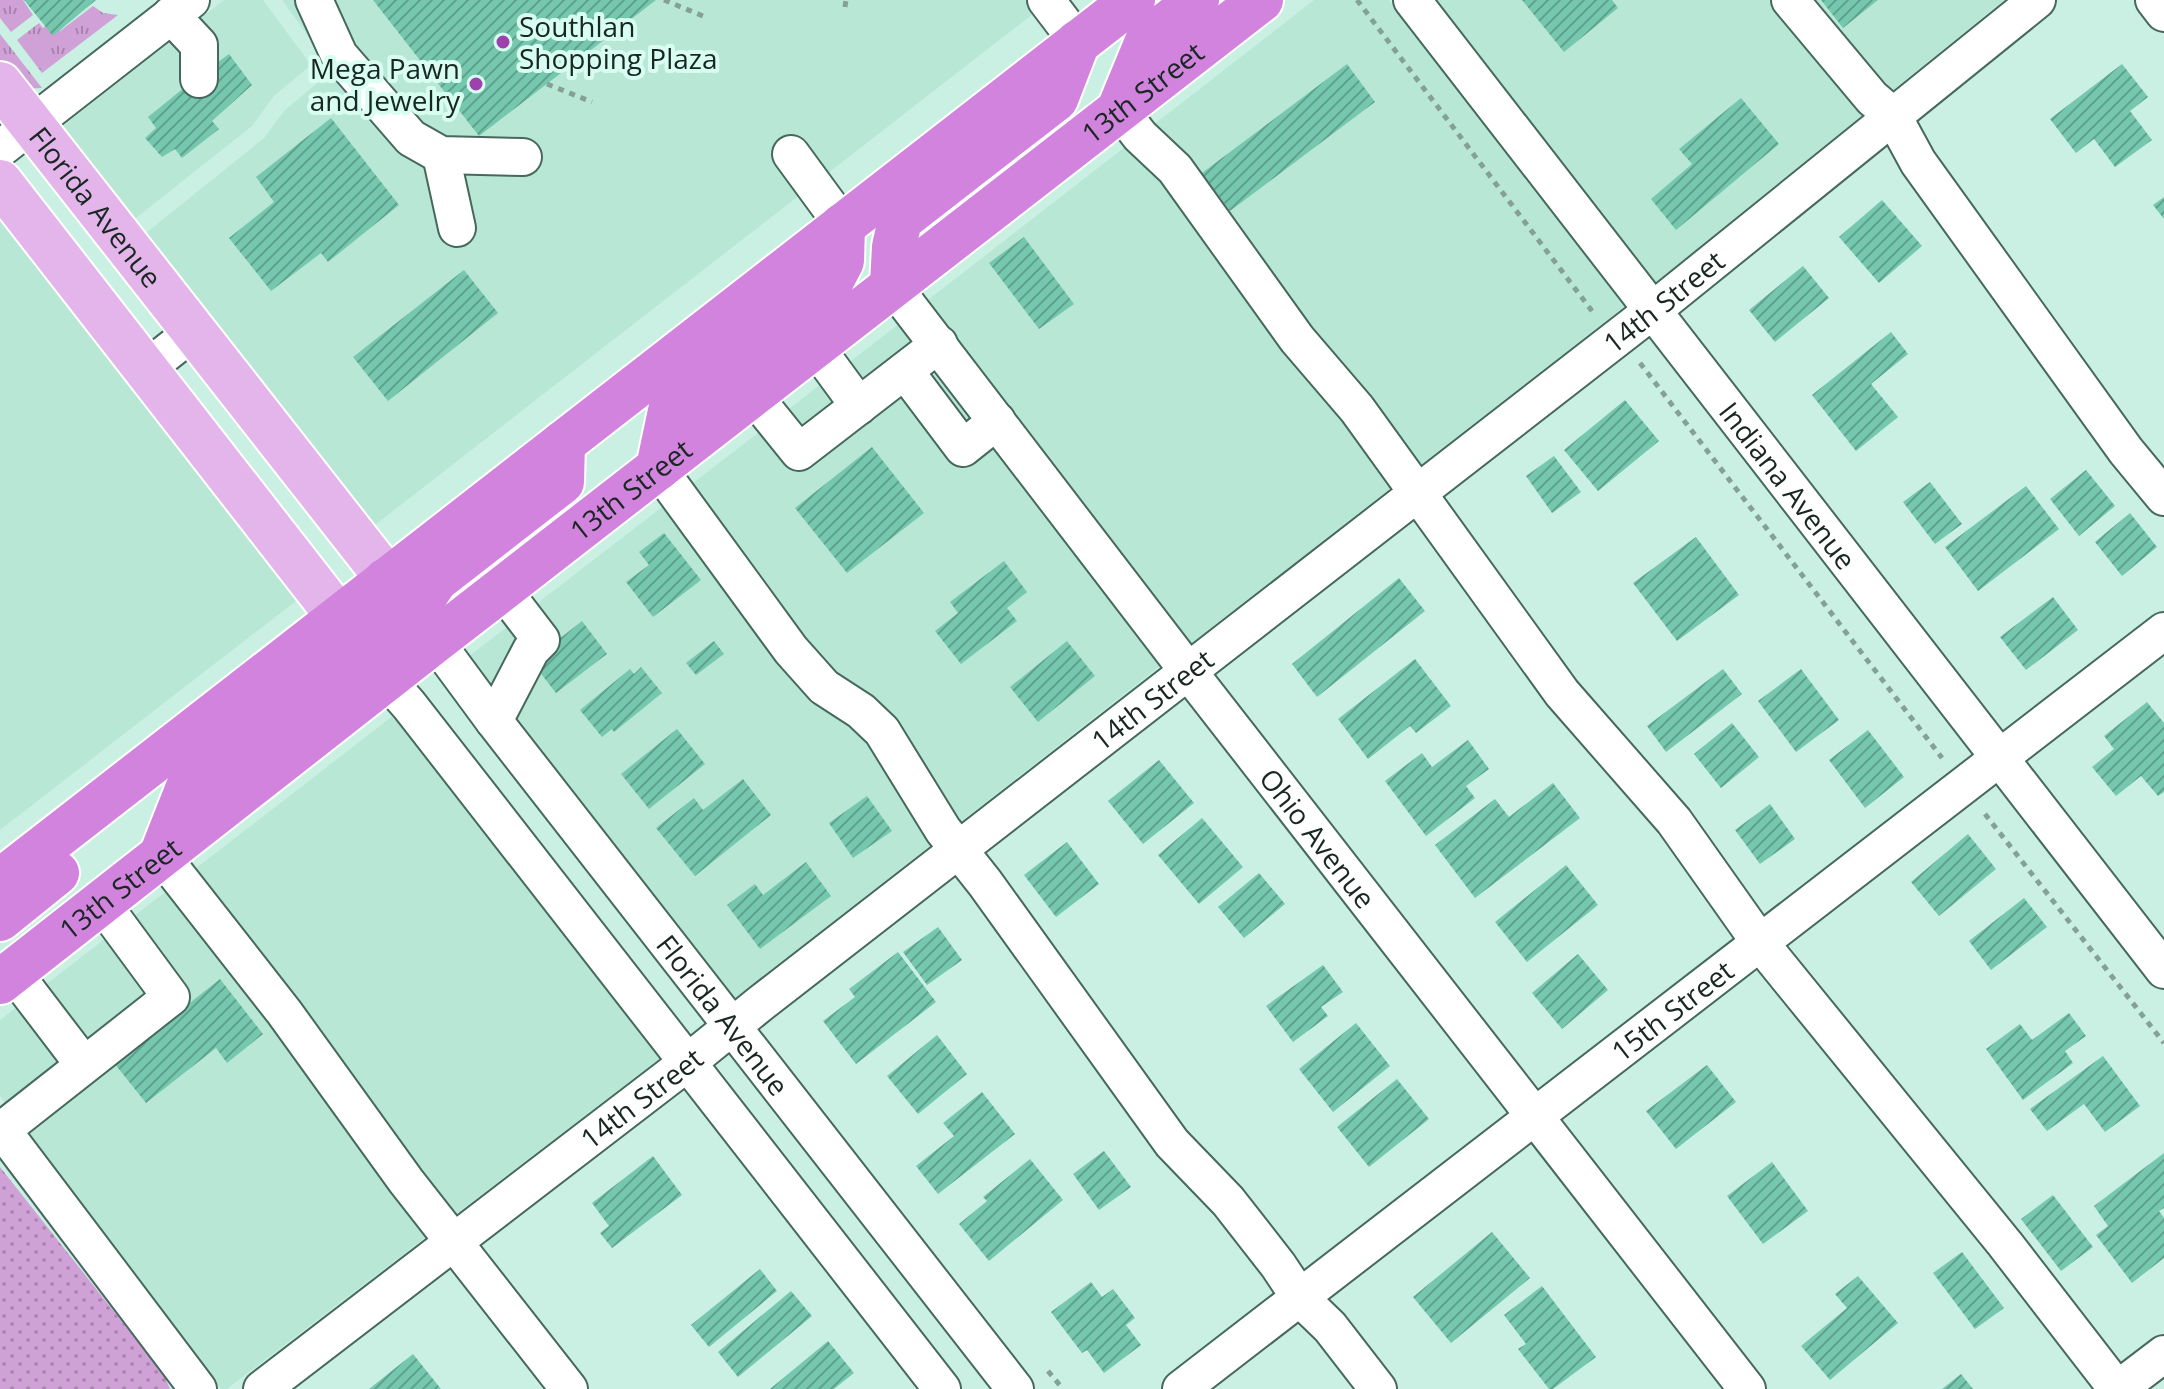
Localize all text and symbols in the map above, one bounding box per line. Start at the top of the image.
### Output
place label: Southlan Shopping Plaza [519,7,718,77]
marker: Southlan Shopping Plaza [494,33,512,51]
street label: 13th Street [1073,33,1211,151]
place label: Mega Pawn and Jewelry [310,49,461,119]
marker: Mega Pawn and Jewelry [467,75,485,93]
street label: Florida Avenue [21,119,171,295]
street label: 14th Street [1595,241,1732,361]
street label: Indiana Avenue [1711,394,1865,577]
street label: 13th Street [562,430,699,549]
street label: 14th Street [1083,640,1221,759]
street label: Ohio Avenue [1251,760,1384,916]
street label: 13th Street [51,829,188,948]
street label: Florida Avenue [648,926,798,1103]
street label: 15th Street [1603,951,1741,1070]
street label: 14th Street [572,1039,710,1157]

